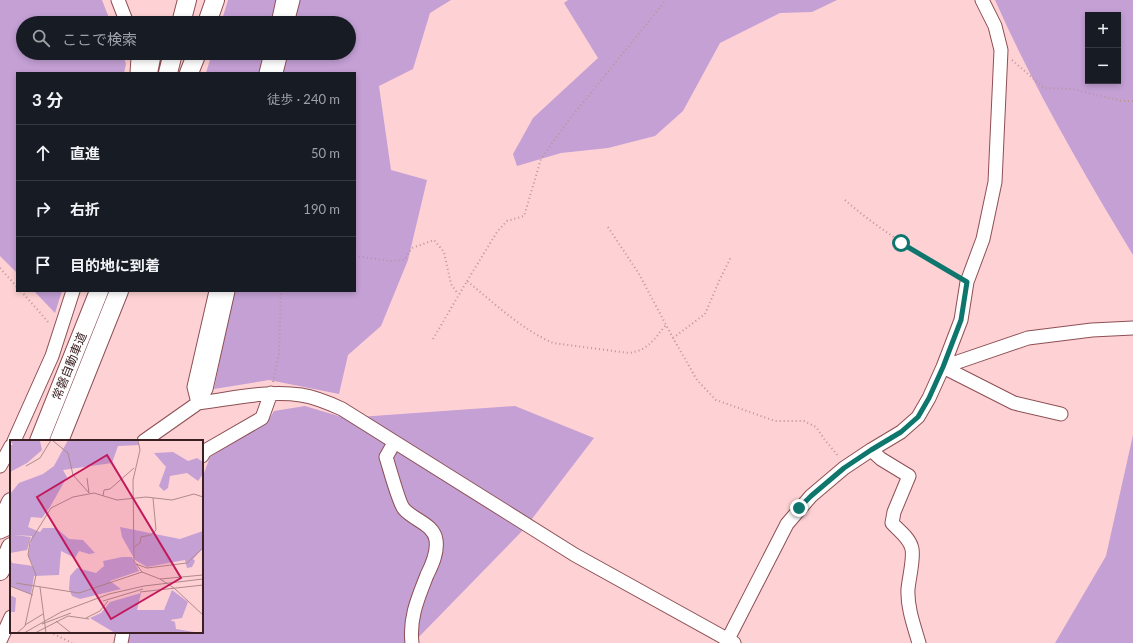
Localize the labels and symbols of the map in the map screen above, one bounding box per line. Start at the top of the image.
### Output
route start [892,234,910,252]
street label: 常磐自動車道 [49,330,89,402]
inset map [10,440,203,633]
route end [790,499,808,517]

